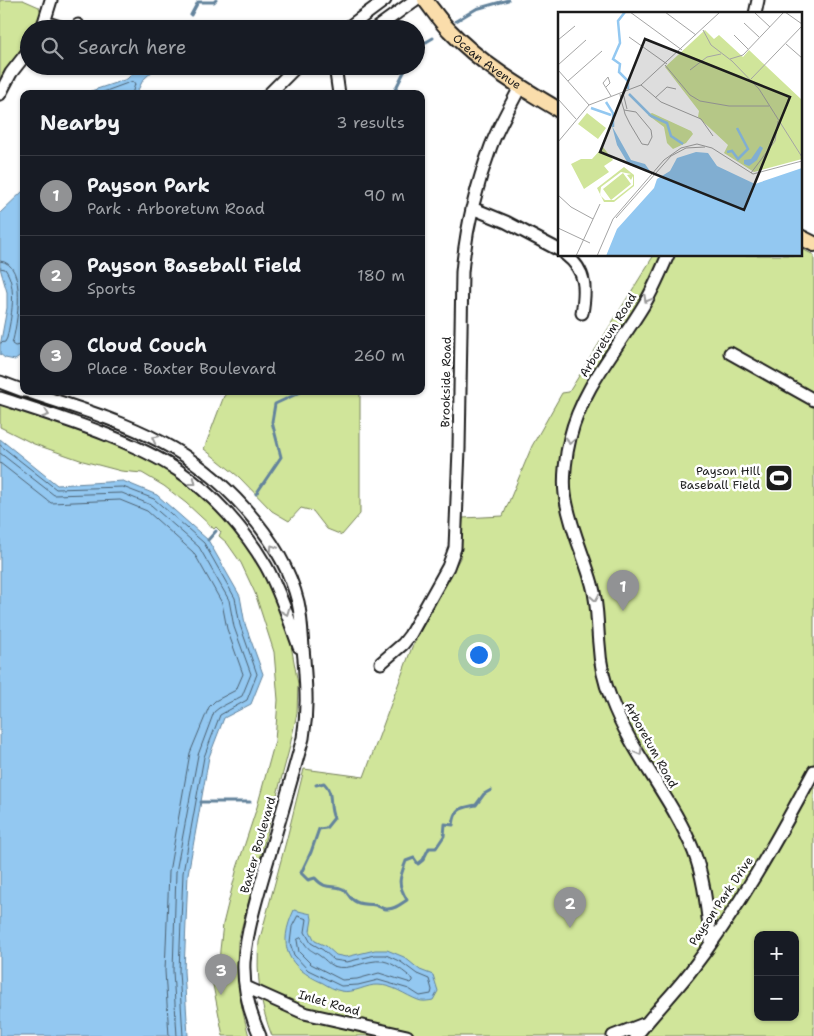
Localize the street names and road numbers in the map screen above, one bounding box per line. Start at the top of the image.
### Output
street label: Ocean Avenue [449,30,524,93]
street label: Arboretum Road [576,290,640,380]
street label: Brookside Road [437,336,455,427]
street label: Arboretum Road [621,699,681,791]
street label: Baxter Boulevard [237,795,280,895]
street label: Payson Park Drive [685,853,757,949]
street label: Inlet Road [296,987,362,1020]

